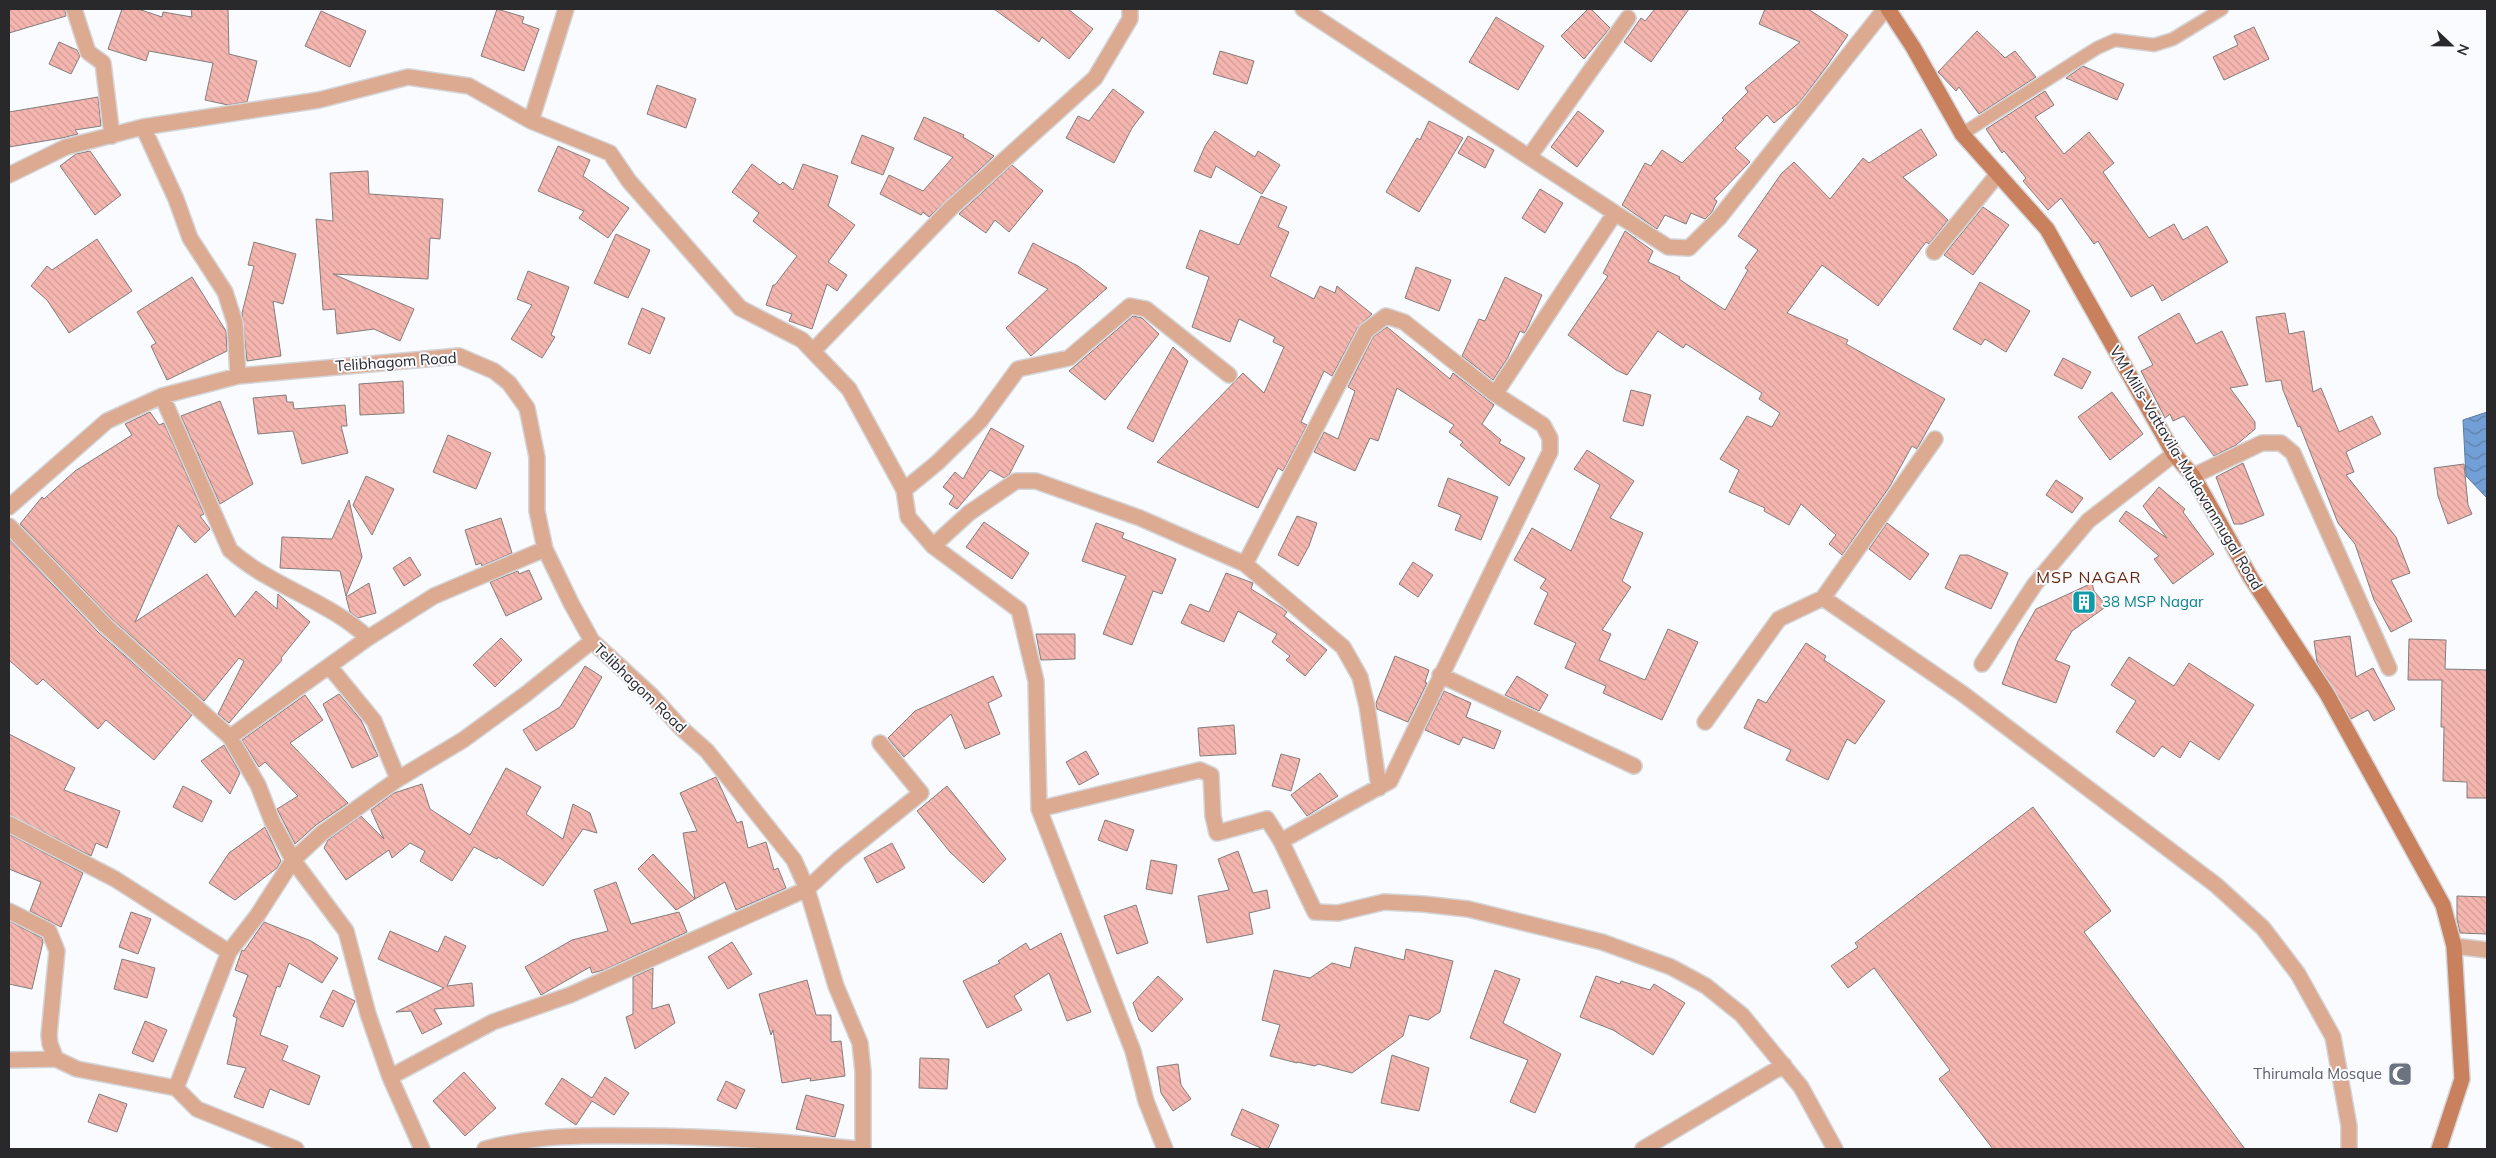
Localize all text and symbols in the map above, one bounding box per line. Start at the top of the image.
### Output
north arrow [2426,20,2476,70]
text: N [2453,42,2473,58]
street label: VM Mills-Vattavila-Mudavanmugal Road [2106,342,2267,593]
street label: Telibhagom Road [335,348,457,375]
district label: MSP NAGAR [2036,567,2142,587]
building icon: 38 MSP Nagar [2071,589,2097,615]
place label: 38 MSP Nagar [2102,592,2204,611]
street label: Telibhagom Road [590,639,691,737]
mosque icon: Thirumala Mosque [2387,1061,2413,1087]
place label: Thirumala Mosque [2253,1064,2382,1083]

